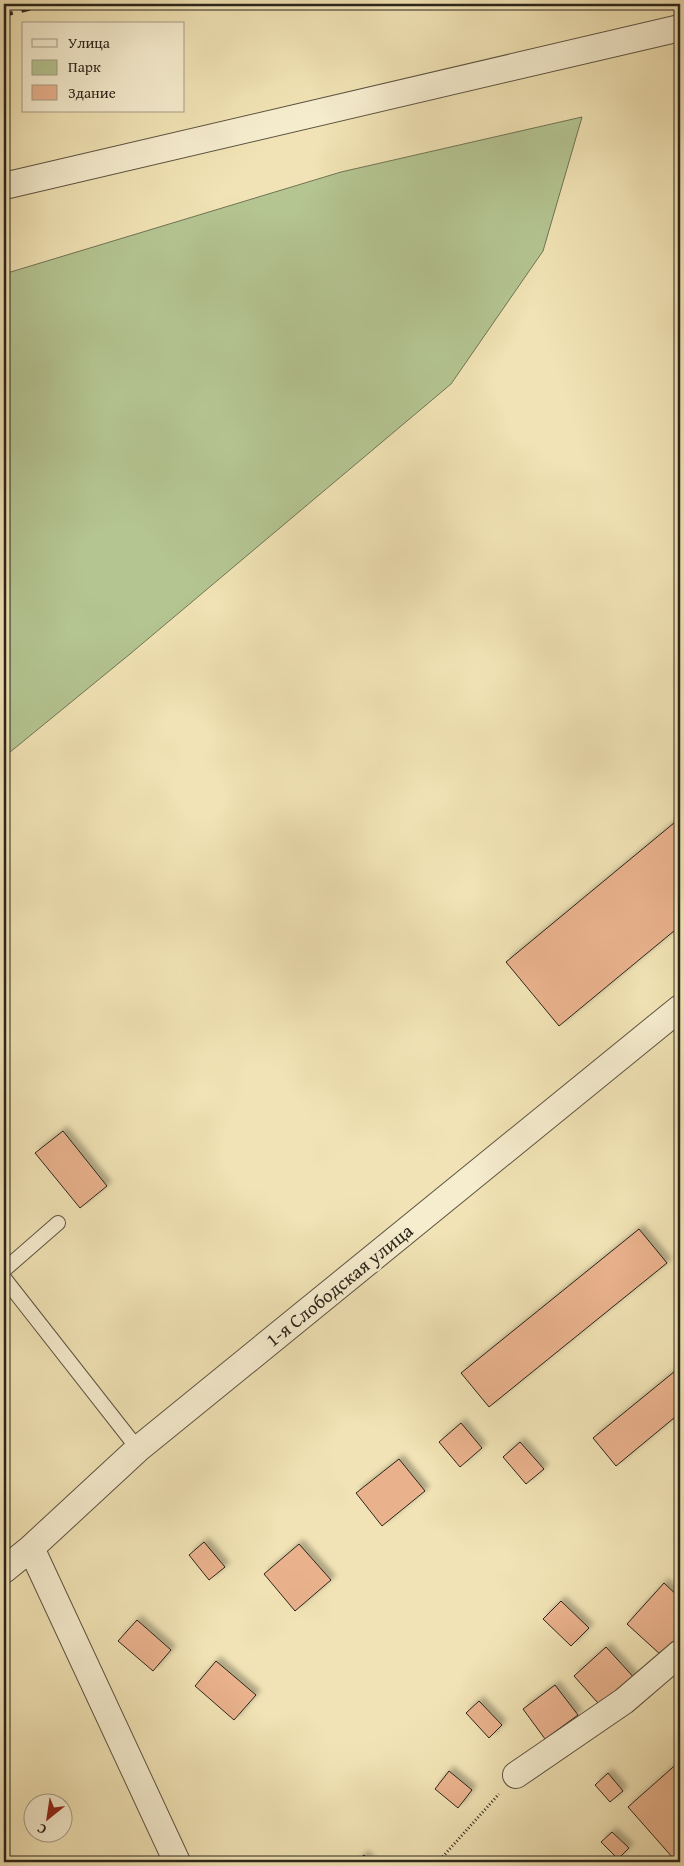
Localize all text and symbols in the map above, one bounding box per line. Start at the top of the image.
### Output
legend [22,22,185,112]
text: Улица [68,32,111,53]
text: Парк [68,56,101,77]
text: Здание [68,82,116,103]
street label: 1-я Слободская улица [259,1217,419,1353]
north arrow [22,1794,72,1844]
text: С [33,1819,50,1840]

